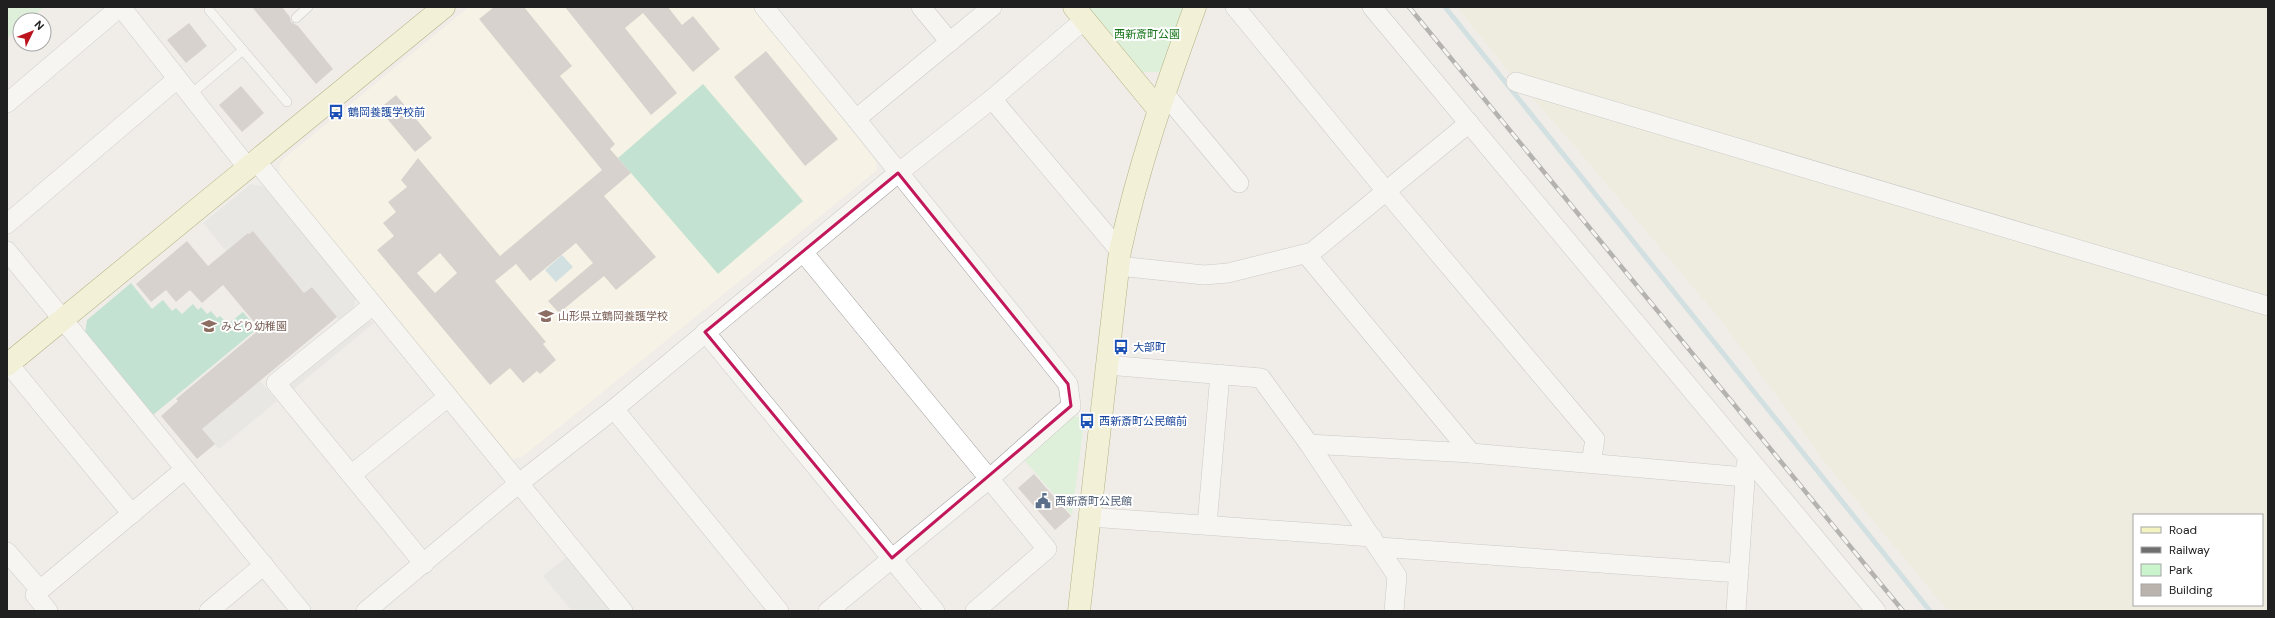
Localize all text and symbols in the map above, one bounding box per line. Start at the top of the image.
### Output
north arrow [12,12,52,52]
text: N [31,17,47,33]
park label: 西新斎町公園 [1114,27,1180,41]
bus stop icon: 鶴岡養護学校前 [327,103,345,121]
place label: 鶴岡養護学校前 [348,105,425,119]
school or university icon: 山形県立鶴岡養護学校 [537,307,555,325]
place label: 山形県立鶴岡養護学校 [558,309,668,323]
school or university icon: みどり幼稚園 [200,317,218,335]
place label: みどり幼稚園 [221,319,287,333]
bus stop icon: 大部町 [1112,338,1130,356]
place label: 大部町 [1133,340,1166,354]
bus stop icon: 西新斎町公民館前 [1078,412,1096,430]
place label: 西新斎町公民館前 [1099,414,1187,428]
public building icon: 西新斎町公民館 [1034,492,1052,510]
place label: 西新斎町公民館 [1055,494,1132,508]
legend [2133,514,2263,606]
text: Road [2169,522,2197,538]
text: Railway [2169,542,2210,558]
text: Park [2169,562,2193,578]
text: Building [2169,582,2213,598]

